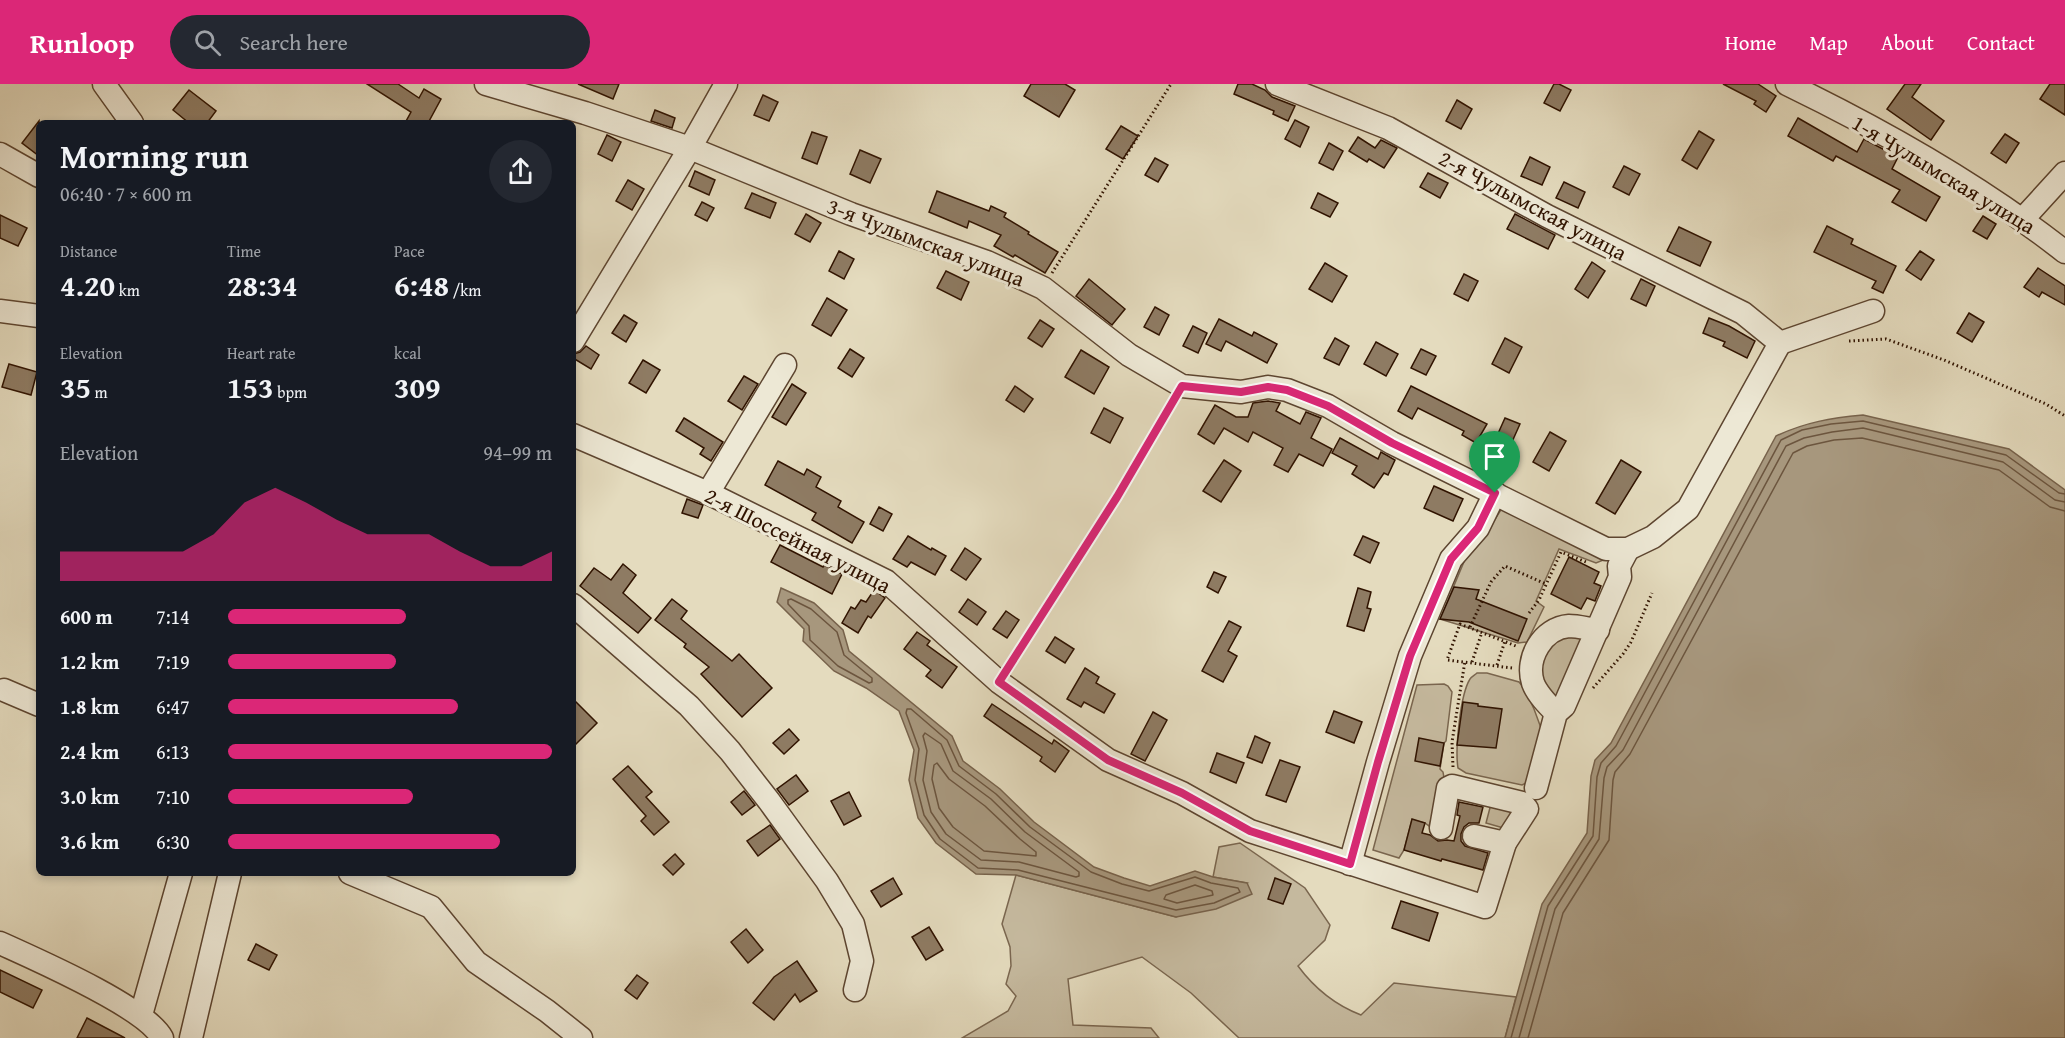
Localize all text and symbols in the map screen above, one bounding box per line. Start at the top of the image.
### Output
search box [170,15,590,69]
text: Runloop [30,22,134,63]
icon: search [191,26,224,59]
text: Search here [239,26,348,58]
text: Home [1725,27,1776,58]
text: Map [1809,27,1848,58]
text: About [1881,27,1934,58]
text: Contact [1967,27,2035,58]
street label: 1-я Чулымская улица [1846,106,2042,242]
text: Morning run [60,132,249,180]
button: share [489,140,552,203]
street label: 2-я Чулымская улица [1433,142,1633,268]
text: 06:40 · 7 × 600 m [60,179,192,208]
street label: 3-я Чулымская улица [823,190,1030,295]
text: Distance [60,239,117,263]
text: Time [227,239,261,263]
text: Pace [394,239,425,263]
text: 4.20 [60,263,115,307]
text: 28:34 [227,263,298,307]
text: 6:48 [394,263,449,307]
text: km [115,278,140,302]
text: /km [449,278,481,302]
text: Elevation [60,341,123,365]
text: Heart rate [227,341,296,365]
text: kcal [394,341,421,365]
text: 35 [60,365,91,409]
text: 153 [227,365,274,409]
text: 309 [394,365,441,409]
text: m [91,380,108,404]
text: bpm [274,380,307,404]
pin [1469,431,1520,493]
text: Elevation [60,438,138,467]
text: 94–99 m [483,438,552,467]
icon: arrive [1478,440,1511,473]
street label: 2-я Шоссейная улица [699,479,897,601]
text: 600 m [60,602,113,631]
text: 7:14 [156,602,190,631]
text: 1.2 km [60,647,119,676]
text: 7:19 [156,647,190,676]
text: 1.8 km [60,692,119,721]
text: 6:47 [156,692,190,721]
text: 2.4 km [60,737,119,766]
text: 6:13 [156,737,190,766]
text: 3.0 km [60,782,119,811]
text: 7:10 [156,782,190,811]
text: 3.6 km [60,827,119,856]
text: 6:30 [156,827,190,856]

